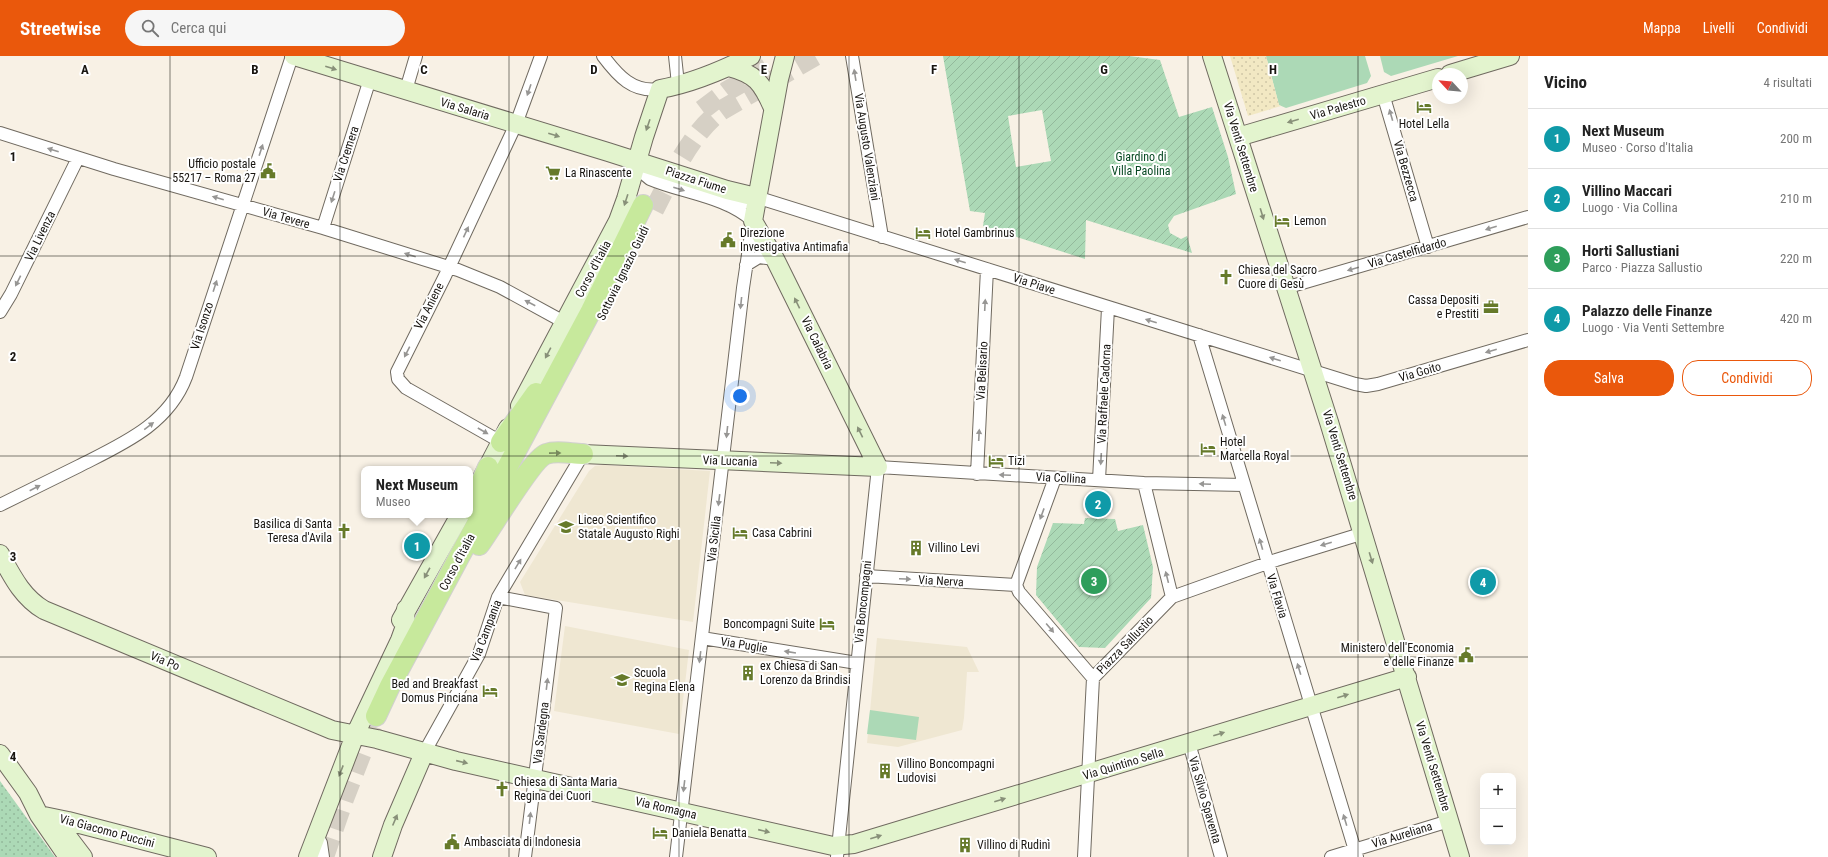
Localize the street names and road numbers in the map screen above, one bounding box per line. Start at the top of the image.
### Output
street label: Via Augusto Valenziani [852,92,882,202]
street label: Via Palestro [1309,93,1367,123]
street label: Via Salaria [439,95,491,123]
street label: Via Venti Settembre [1221,100,1261,194]
street label: Via Cremera [330,124,362,184]
street label: Via Bezzecca [1391,139,1421,203]
street label: Piazza Fiume [664,164,729,197]
street label: Via Tevere [261,205,312,232]
street label: Via Livenza [22,208,58,263]
street label: Sottovia Ignazio Guidi [594,224,652,322]
street label: Via Castelfidardo [1366,235,1448,271]
street label: Corso d'Italia [572,238,614,300]
street label: Via Piave [1011,271,1057,298]
street label: Via Aniene [411,280,447,332]
street label: Via Isonzo [188,300,216,352]
street label: Via Calabria [798,314,836,372]
street label: Via Belisario [973,341,991,401]
street label: Via Raffaele Cadorna [1094,343,1114,444]
street label: Via Goito [1397,359,1443,385]
street label: Via Venti Settembre [1320,408,1360,502]
street label: Via Lucania [702,453,758,469]
street label: Via Collina [1035,470,1087,486]
street label: Via Sicilia [704,515,724,563]
street label: Corso d'Italia [436,531,478,593]
street label: Via Boncompagni [852,560,874,644]
street label: Via Flavia [1264,572,1290,620]
street label: Via Nerva [918,573,964,589]
street label: Via Campania [468,598,504,664]
street label: Piazza Sallustio [1094,613,1156,677]
street label: Via Puglie [719,634,769,656]
street label: Via Po [148,649,182,673]
street label: Via Sardegna [530,701,552,765]
street label: Via Venti Settembre [1413,719,1453,813]
street label: Via Quintino Sella [1081,745,1165,783]
street label: Via Silvio Spaventa [1186,755,1224,845]
street label: Via Romagna [634,794,698,822]
street label: Via Giacomo Puccini [58,812,156,850]
street label: Via Aureliana [1370,819,1434,851]

